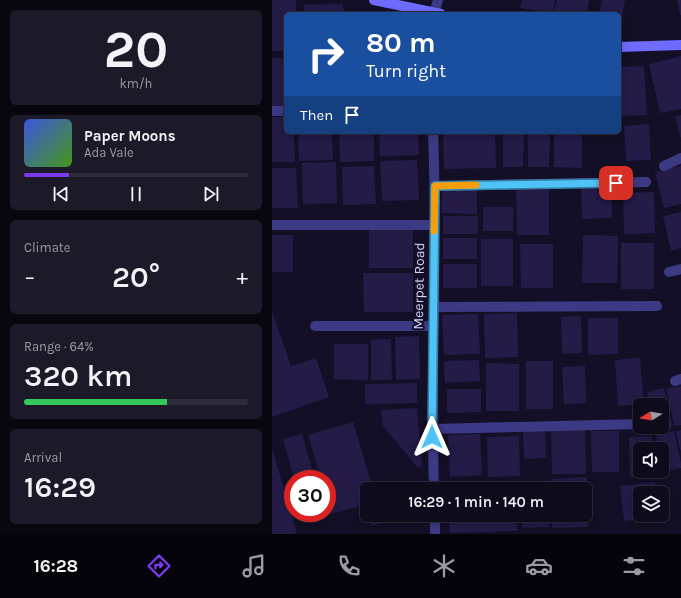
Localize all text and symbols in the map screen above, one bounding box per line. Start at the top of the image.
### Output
text: 20 [104,19,168,80]
text: 80 m [366,26,435,59]
icon: right [300,28,352,80]
text: Turn right [366,60,446,82]
text: km/h [120,76,152,91]
icon: arrive [341,104,363,126]
text: Then [300,106,333,124]
text: Paper Moons [84,127,176,145]
text: Ada Vale [84,145,134,160]
pin [599,166,633,200]
icon: arrive [605,172,627,194]
icon: previous [50,183,72,205]
icon: pause [125,183,147,205]
icon: next [200,183,222,205]
text: Climate [24,240,70,255]
street label: Meerpet Road [410,242,428,330]
text: 20° [112,259,160,295]
text: − [24,264,36,290]
text: + [236,264,248,290]
text: Range · 64% [24,339,94,354]
text: 320 km [24,358,132,394]
north arrow [633,398,669,434]
map controls [633,398,669,522]
position arrow [411,416,453,458]
button: sound [633,442,669,478]
text: Arrival [24,450,62,465]
text: 16:29 [24,469,96,505]
speed limit sign: 30 [284,470,336,522]
button: layers [633,486,669,522]
text: 16:29 · 1 min · 140 m [408,493,544,511]
icon: directions [145,552,173,580]
icon: music [240,552,268,580]
icon: phone [335,552,363,580]
icon: climate [430,552,458,580]
icon: car [525,552,553,580]
icon: filters [620,552,648,580]
text: 16:28 [33,555,78,577]

